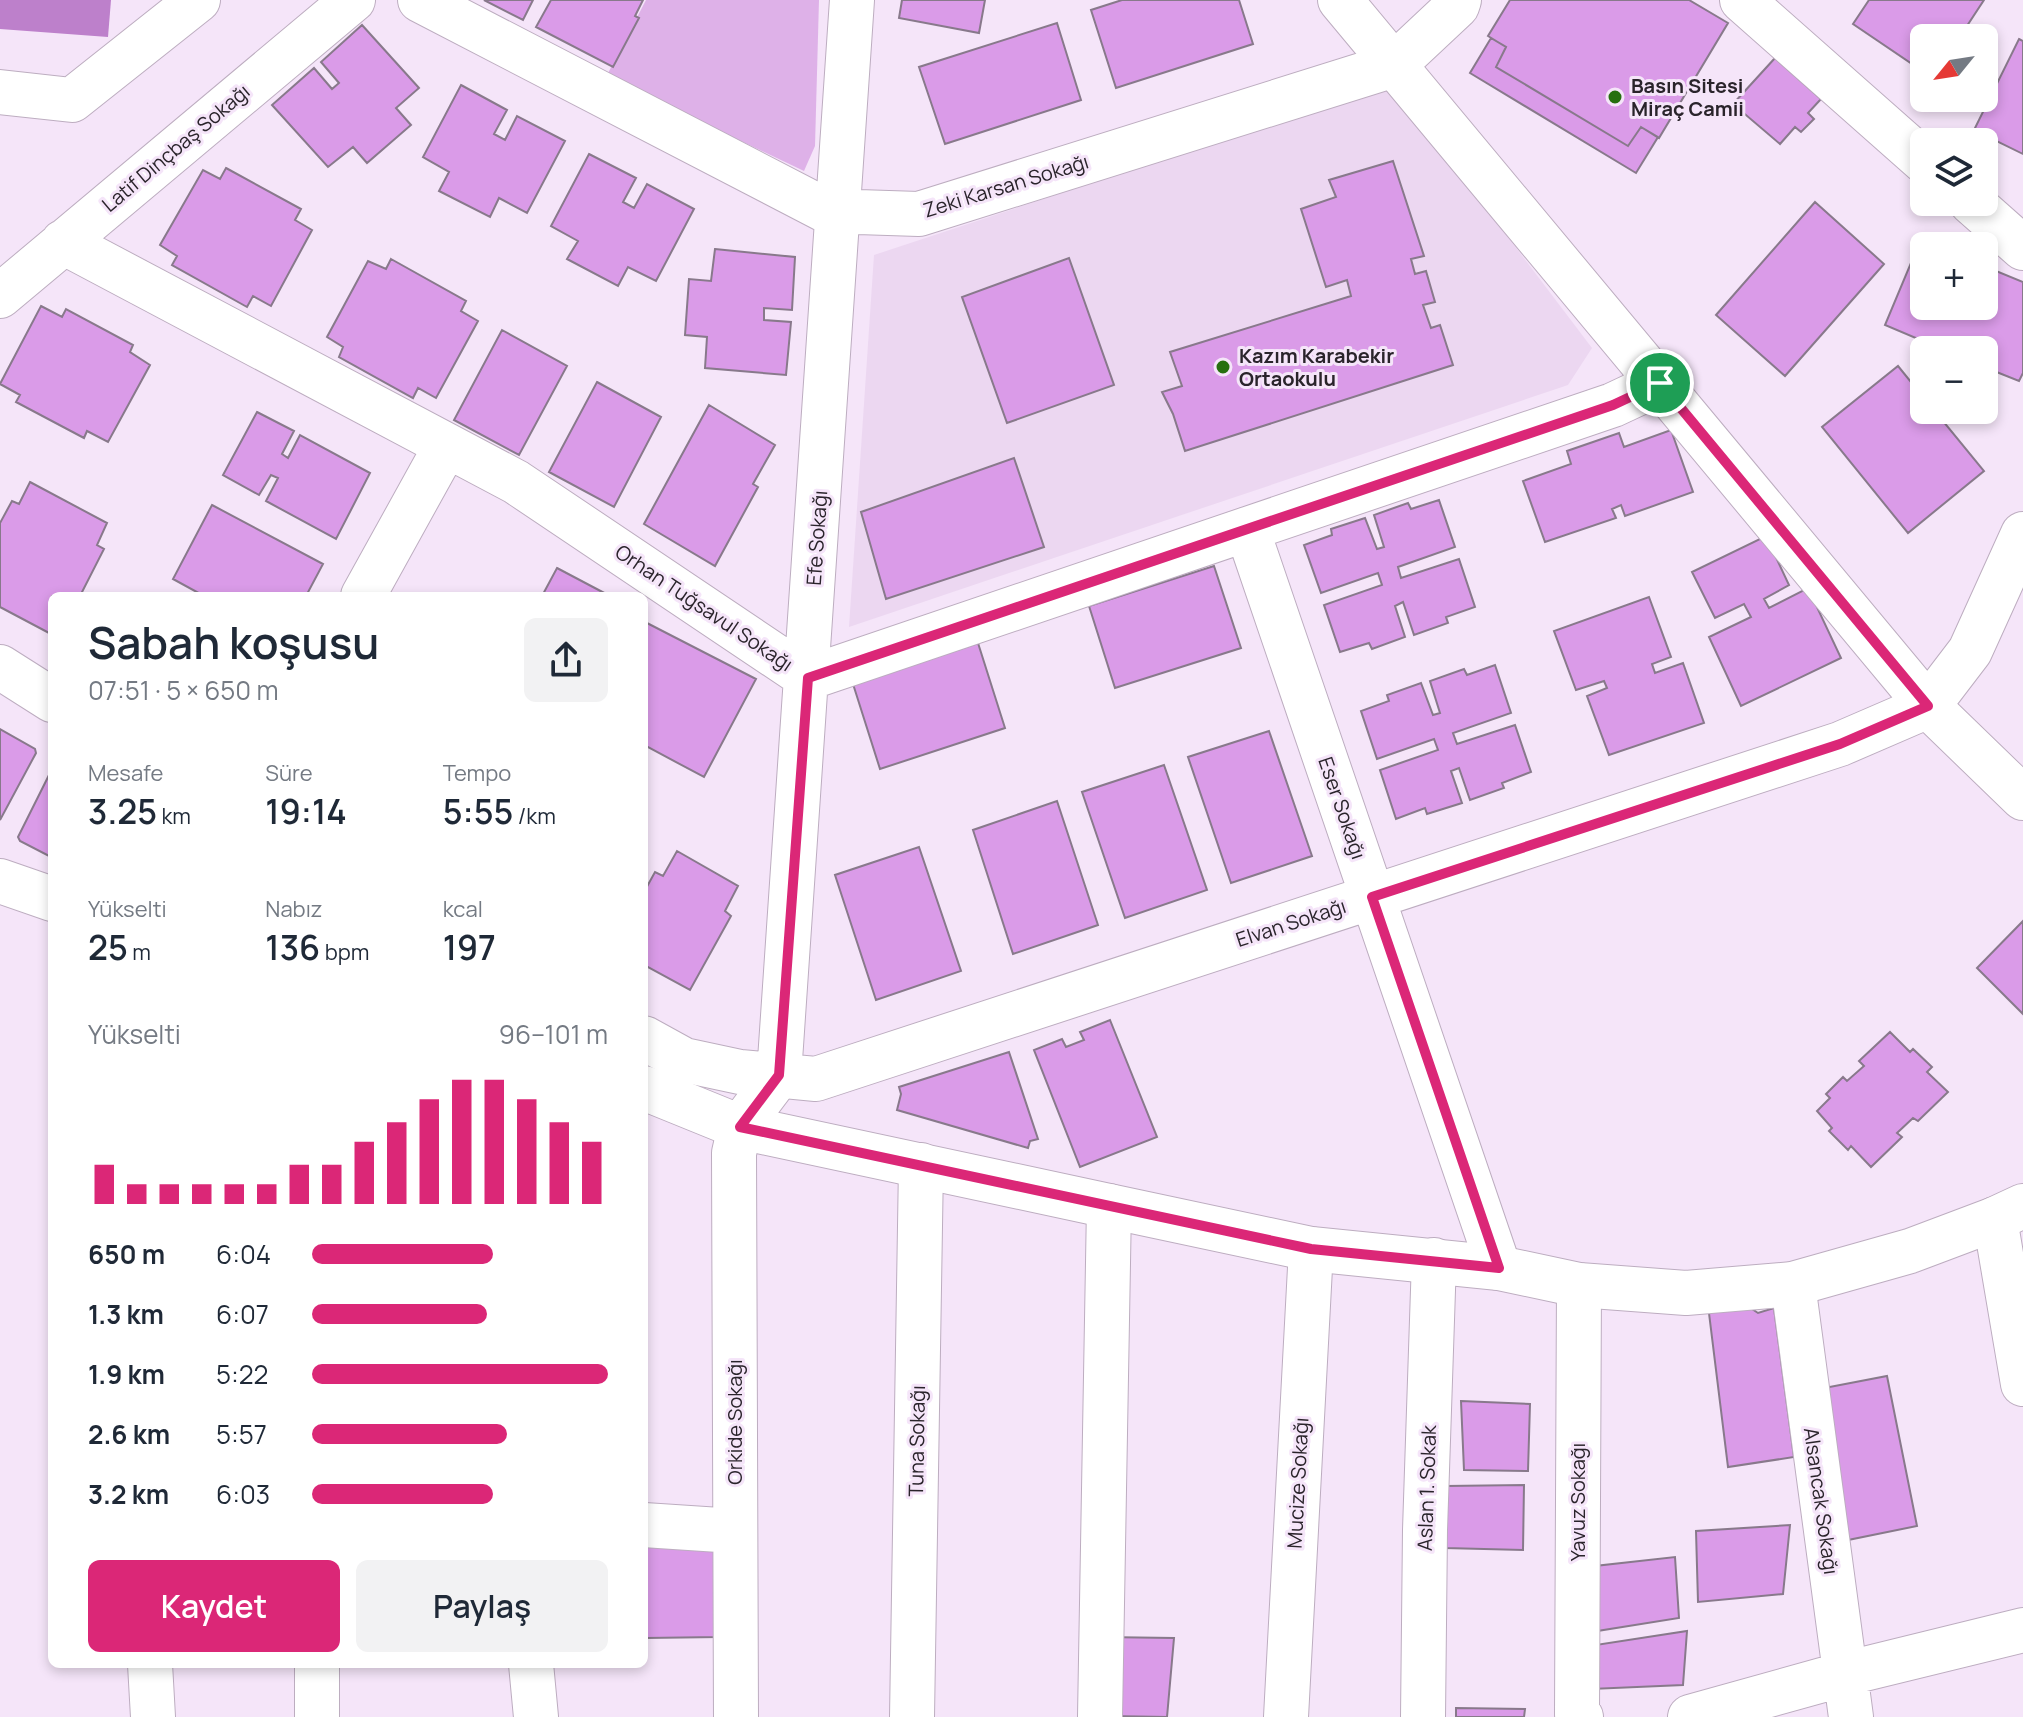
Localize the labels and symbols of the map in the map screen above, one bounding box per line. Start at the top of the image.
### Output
north arrow [1910,24,1998,112]
place label: Basın Sitesi Miraç Camii [1631,72,1744,122]
street label: Latif Dinçbaş Sokağı [96,78,255,217]
marker: Basın Sitesi Miraç Camii [1606,88,1624,106]
street label: Zeki Karsan Sokağı [920,148,1092,224]
place label: Kazım Karabekir Ortaokulu [1239,342,1394,392]
pin [1626,349,1694,417]
marker: Kazım Karabekir Ortaokulu [1214,358,1232,376]
street label: Efe Sokağı [800,489,833,587]
street label: Orhan Tuğsavul Sokağı [610,538,798,677]
street label: Eser Sokağı [1312,753,1373,863]
street label: Elvan Sokağı [1232,892,1349,953]
street label: Orkide Sokağı [721,1359,748,1485]
street label: Tuna Sokağı [902,1385,931,1497]
street label: Mucize Sokağı [1281,1417,1314,1549]
street label: Aslan 1. Sokak [1411,1423,1442,1551]
street label: Alsancak Sokağı [1798,1426,1845,1576]
street label: Yavuz Sokağı [1564,1443,1591,1561]

